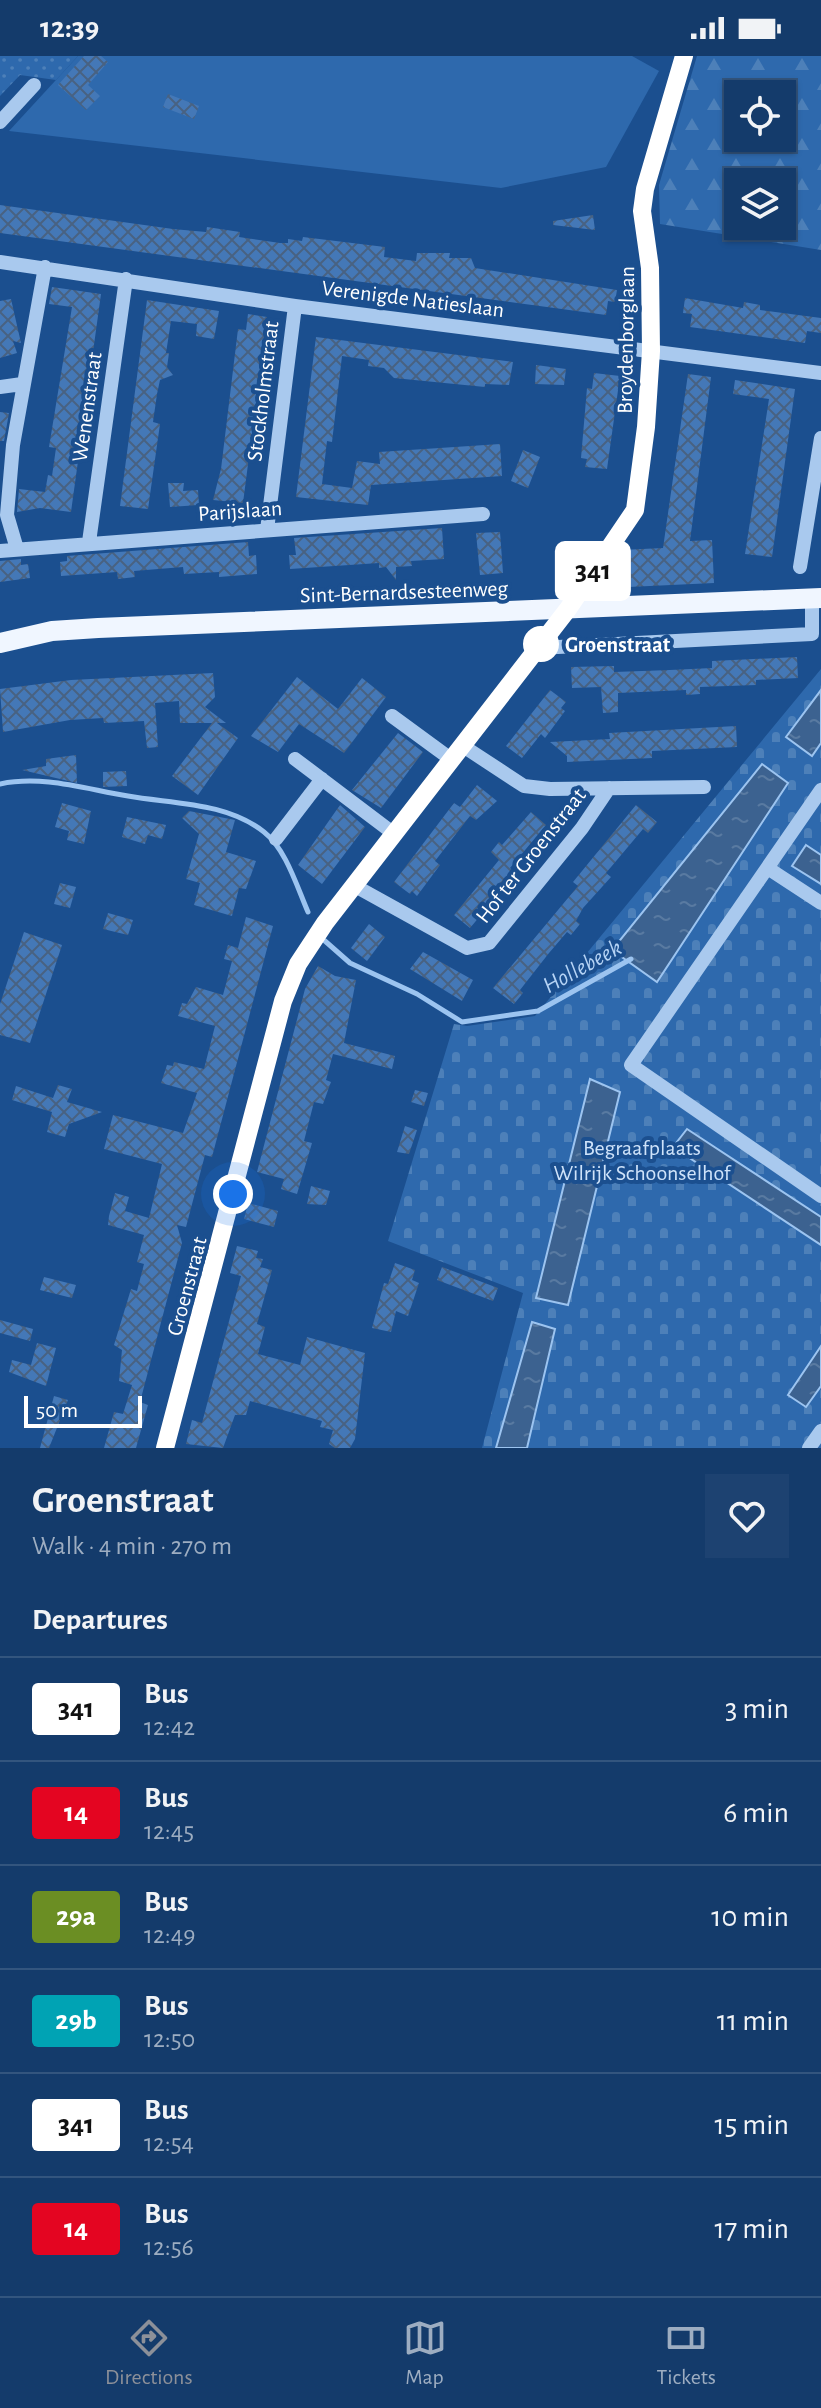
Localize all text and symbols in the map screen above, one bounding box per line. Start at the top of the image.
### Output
text: 12:39 [40,13,99,43]
map controls [724,80,796,240]
button: locate [724,80,796,152]
button: layers [724,168,796,240]
street label: Broydenborglaan [614,266,638,414]
street label: Verenigde Natieslaan [320,277,505,321]
street label: Stockholmstraat [243,320,283,462]
street label: Wenenstraat [68,351,106,464]
street label: Parijslaan [197,497,283,525]
line badge: 341 [547,545,639,597]
text: 341 [575,557,611,585]
street label: Sint-Bernardsesteenweg [300,577,509,607]
marker: Groenstraat [524,627,558,661]
place label: Groenstraat [565,634,671,656]
street label: Hof ter Groenstraat [472,784,590,927]
water label: Hollebeek [539,936,626,998]
park label: Begraafplaats Wilrijk Schoonselhof [553,1137,732,1184]
your location [213,1174,253,1214]
street label: Groenstraat [163,1234,211,1338]
scale bar [24,1392,142,1428]
text: 50 m [36,1399,78,1421]
button: heart [705,1474,789,1558]
text: Groenstraat [32,1482,214,1520]
text: Walk · 4 min · 270 m [32,1533,232,1559]
text: Departures [32,1605,168,1635]
text: Bus [144,1679,189,1709]
text: 3 min [725,1694,789,1724]
text: 341 [58,1695,94,1723]
text: 12:42 [144,1714,195,1740]
text: Bus [144,1783,189,1813]
text: 6 min [723,1798,789,1828]
text: 14 [64,1799,88,1827]
text: 12:45 [144,1818,194,1844]
text: Bus [144,1887,189,1917]
text: 10 min [711,1902,789,1932]
text: 29a [56,1903,96,1931]
text: 12:49 [144,1922,195,1948]
text: Bus [144,1991,189,2021]
text: 11 min [717,2006,789,2036]
text: 29b [55,2007,97,2035]
text: 12:50 [144,2026,195,2052]
text: Bus [144,2095,189,2125]
text: 15 min [714,2110,789,2140]
text: 341 [58,2111,94,2139]
text: 12:54 [144,2130,194,2156]
text: Bus [144,2199,189,2229]
text: 17 min [714,2214,789,2244]
text: 14 [64,2215,88,2243]
text: 12:56 [144,2234,194,2260]
tab: Directions [105,2316,193,2390]
tab: Map [403,2316,447,2390]
tab: Tickets [656,2316,716,2390]

